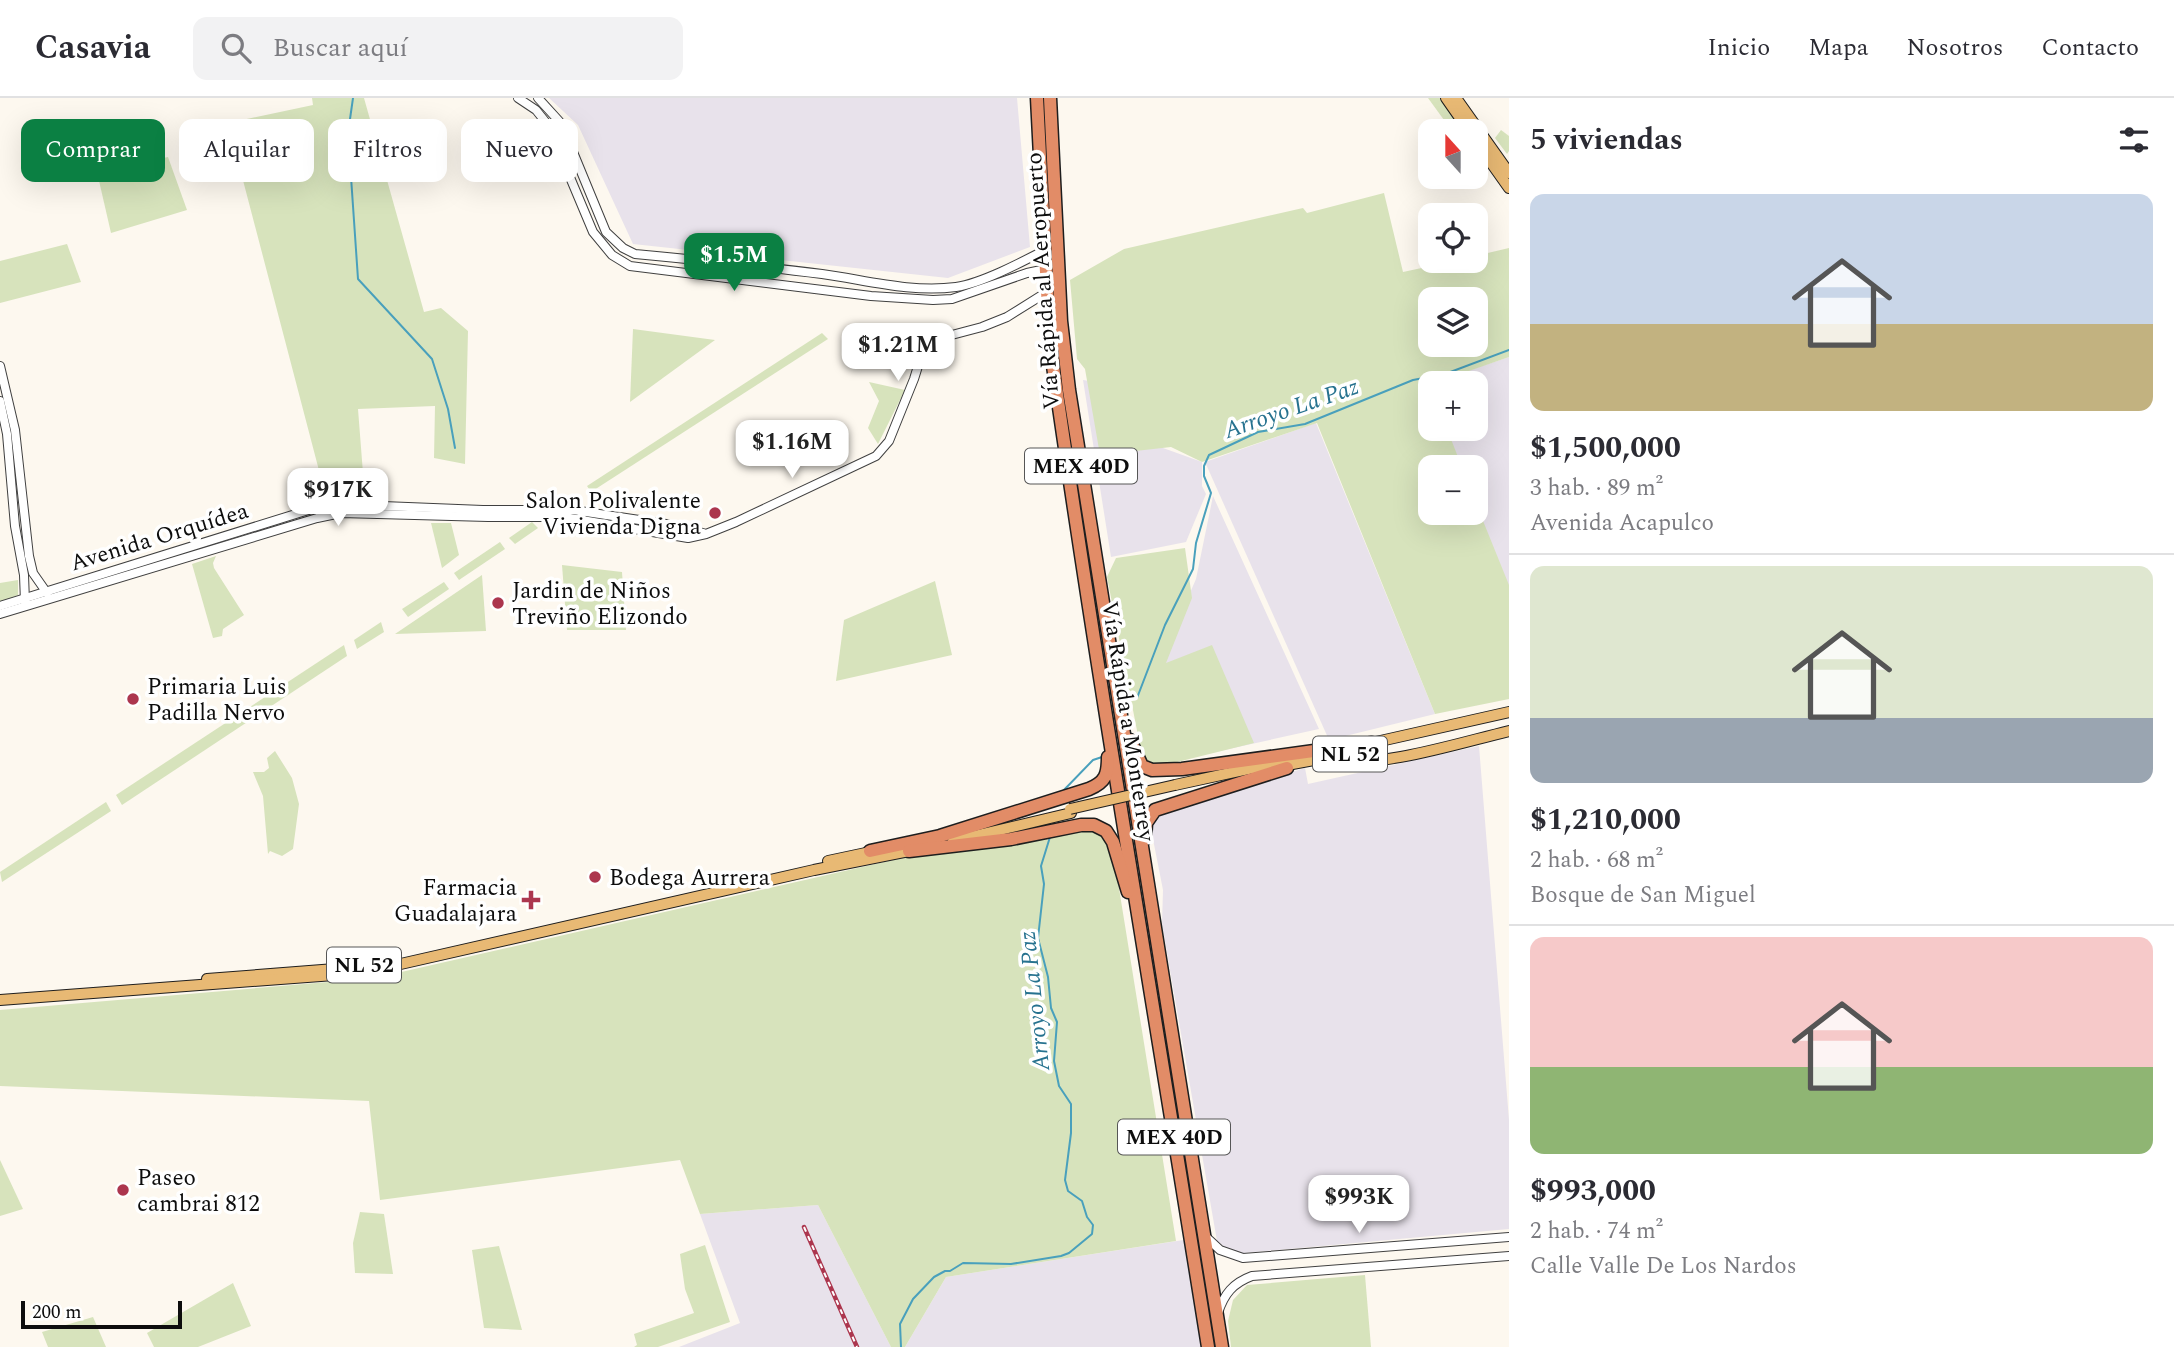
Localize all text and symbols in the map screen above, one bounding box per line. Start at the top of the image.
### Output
search box [193,17,683,80]
text: Casavia [35,23,151,73]
text: Buscar aquí [273,28,408,68]
icon: search [217,29,255,67]
text: Inicio [1707,30,1770,66]
text: Mapa [1808,30,1868,66]
text: Nosotros [1906,30,2003,66]
text: Contacto [2041,30,2139,66]
text: 5 viviendas [1530,117,1683,163]
chip: Comprar [21,119,165,182]
chip: Alquilar [179,119,314,182]
chip: Filtros [328,119,447,182]
chip: Nuevo [461,119,578,182]
north arrow [1418,119,1488,189]
map controls [1418,119,1488,525]
icon: filters [2115,121,2153,159]
street label: Vía Rápida al Aeropuerto [1017,151,1070,411]
button: locate [1418,203,1488,273]
pin: $1.5M [685,234,783,293]
text: $1.5M [700,238,768,273]
icon: home [1779,240,1905,366]
button: layers [1418,287,1488,357]
pin: $1.21M [841,324,955,383]
text: $1.21M [858,328,938,363]
water label: Arroyo La Paz [1218,369,1364,449]
button: + [1418,371,1488,441]
pin: $1.16M [735,420,849,480]
text: $1.16M [752,425,832,460]
text: $1,500,000 [1530,425,1681,471]
road number: MEX 40D [1025,448,1137,484]
button: − [1418,455,1488,525]
pin: $917K [289,468,387,528]
text: 3 hab. · 89 m² [1530,471,1663,506]
text: $917K [303,473,373,508]
place label: Salon Polivalente Vivienda Digna [526,484,701,545]
street label: Avenida Orquídea [66,494,253,581]
marker: Salon Polivalente Vivienda Digna [707,505,723,521]
text: Avenida Acapulco [1530,506,1714,541]
place label: Jardin de Niños Treviño Elizondo [512,574,688,635]
marker: Jardin de Niños Treviño Elizondo [490,595,506,611]
street label: Vía Rápida a Monterrey [1091,599,1164,845]
icon: home [1779,612,1905,738]
place label: Primaria Luis Padilla Nervo [147,670,287,731]
marker: Primaria Luis Padilla Nervo [125,691,141,707]
road number: NL 52 [1313,736,1387,772]
text: $1,210,000 [1530,797,1681,843]
text: 2 hab. · 68 m² [1530,843,1663,878]
place label: Bodega Aurrera [609,861,770,896]
marker: Bodega Aurrera [587,869,603,885]
place label: Farmacia Guadalajara [394,871,517,932]
text: Bosque de San Miguel [1530,878,1756,913]
marker: Farmacia Guadalajara [523,892,539,908]
water label: Arroyo La Paz [1010,929,1060,1074]
road number: NL 52 [327,948,401,982]
icon: home [1779,983,1905,1109]
road number: MEX 40D [1118,1119,1230,1154]
place label: Paseo cambrai 812 [137,1161,260,1222]
text: $993,000 [1530,1168,1656,1214]
pin: $993K [1310,1176,1408,1235]
text: $993K [1324,1180,1394,1215]
marker: Paseo cambrai 812 [115,1182,131,1198]
text: 2 hab. · 74 m² [1530,1214,1663,1249]
text: Calle Valle De Los Nardos [1530,1249,1797,1284]
scale bar [21,1298,182,1330]
text: 200 m [32,1298,82,1327]

